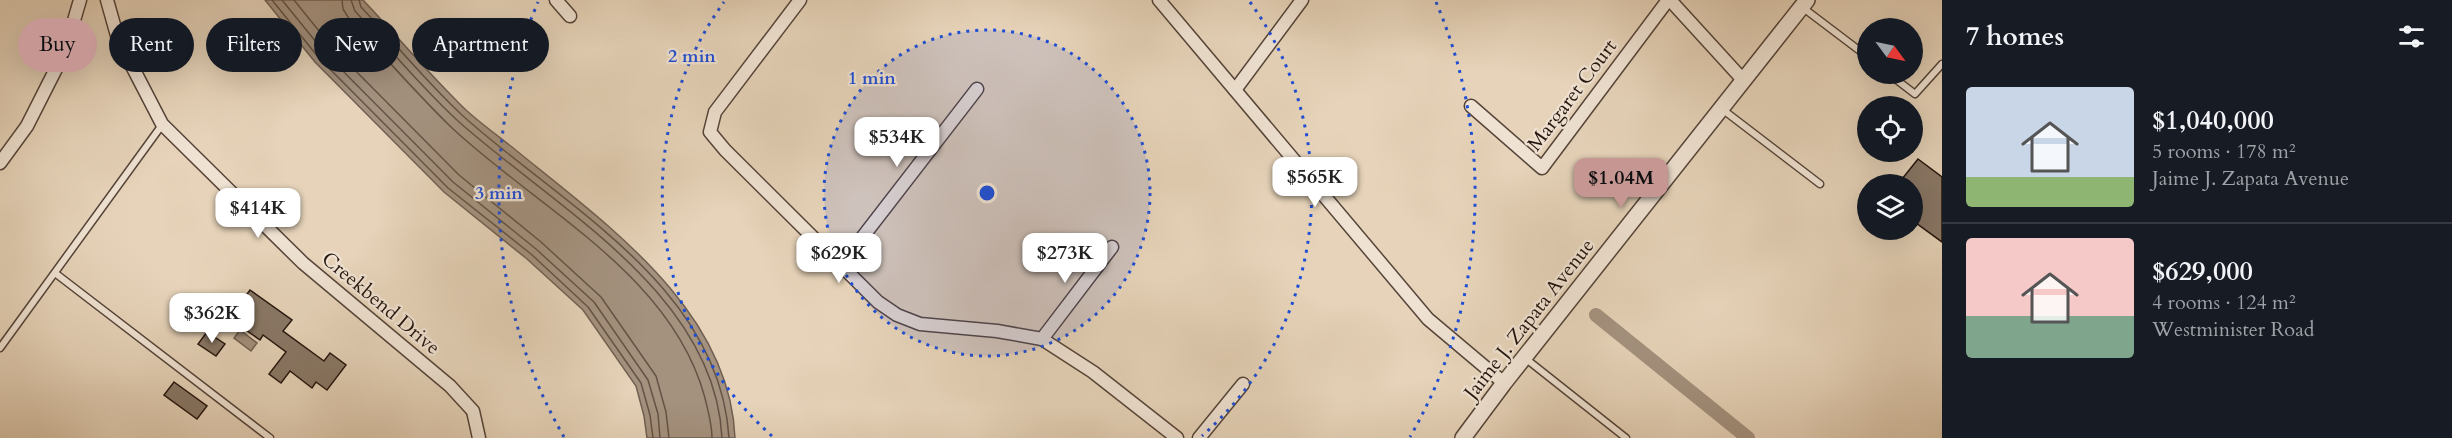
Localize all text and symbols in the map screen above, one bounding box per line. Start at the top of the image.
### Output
chip: Buy [18,18,97,72]
chip: Rent [109,18,194,72]
chip: Filters [206,18,302,72]
chip: New [314,18,400,72]
chip: Apartment [412,18,549,72]
north arrow [1857,18,1923,84]
map controls [1857,18,1923,240]
text: 7 homes [1966,19,2064,54]
icon: filters [2395,20,2428,53]
street label: Margaret Court [1521,33,1623,156]
text: 2 min [668,44,716,69]
text: 1 min [848,66,896,91]
button: locate [1857,96,1923,162]
text: $1,040,000 [2152,103,2274,138]
icon: home [2014,111,2086,183]
pin: $534K [855,117,939,168]
text: $534K [868,123,926,150]
text: 5 rooms · 178 m² [2152,138,2296,165]
pin: $565K [1273,157,1357,208]
pin: $1.04M [1572,158,1670,209]
text: $565K [1286,163,1344,190]
text: $1.04M [1588,164,1654,191]
text: Jaime J. Zapata Avenue [2152,165,2349,192]
button: layers [1857,174,1923,240]
text: 3 min [475,181,523,206]
centre of rings [977,183,997,203]
pin: $414K [216,188,300,239]
text: $414K [229,194,287,221]
pin: $629K [797,233,881,284]
pin: $273K [1023,233,1107,284]
street label: Jaime J. Zapata Avenue [1456,233,1600,407]
text: $629K [810,239,868,266]
text: $273K [1036,239,1094,266]
street label: Creekbend Drive [316,245,446,361]
text: $629,000 [2152,254,2253,289]
icon: home [2014,262,2086,334]
text: 4 rooms · 124 m² [2152,289,2296,316]
pin: $362K [170,293,254,344]
text: $362K [183,299,241,326]
text: Westminister Road [2152,316,2314,343]

